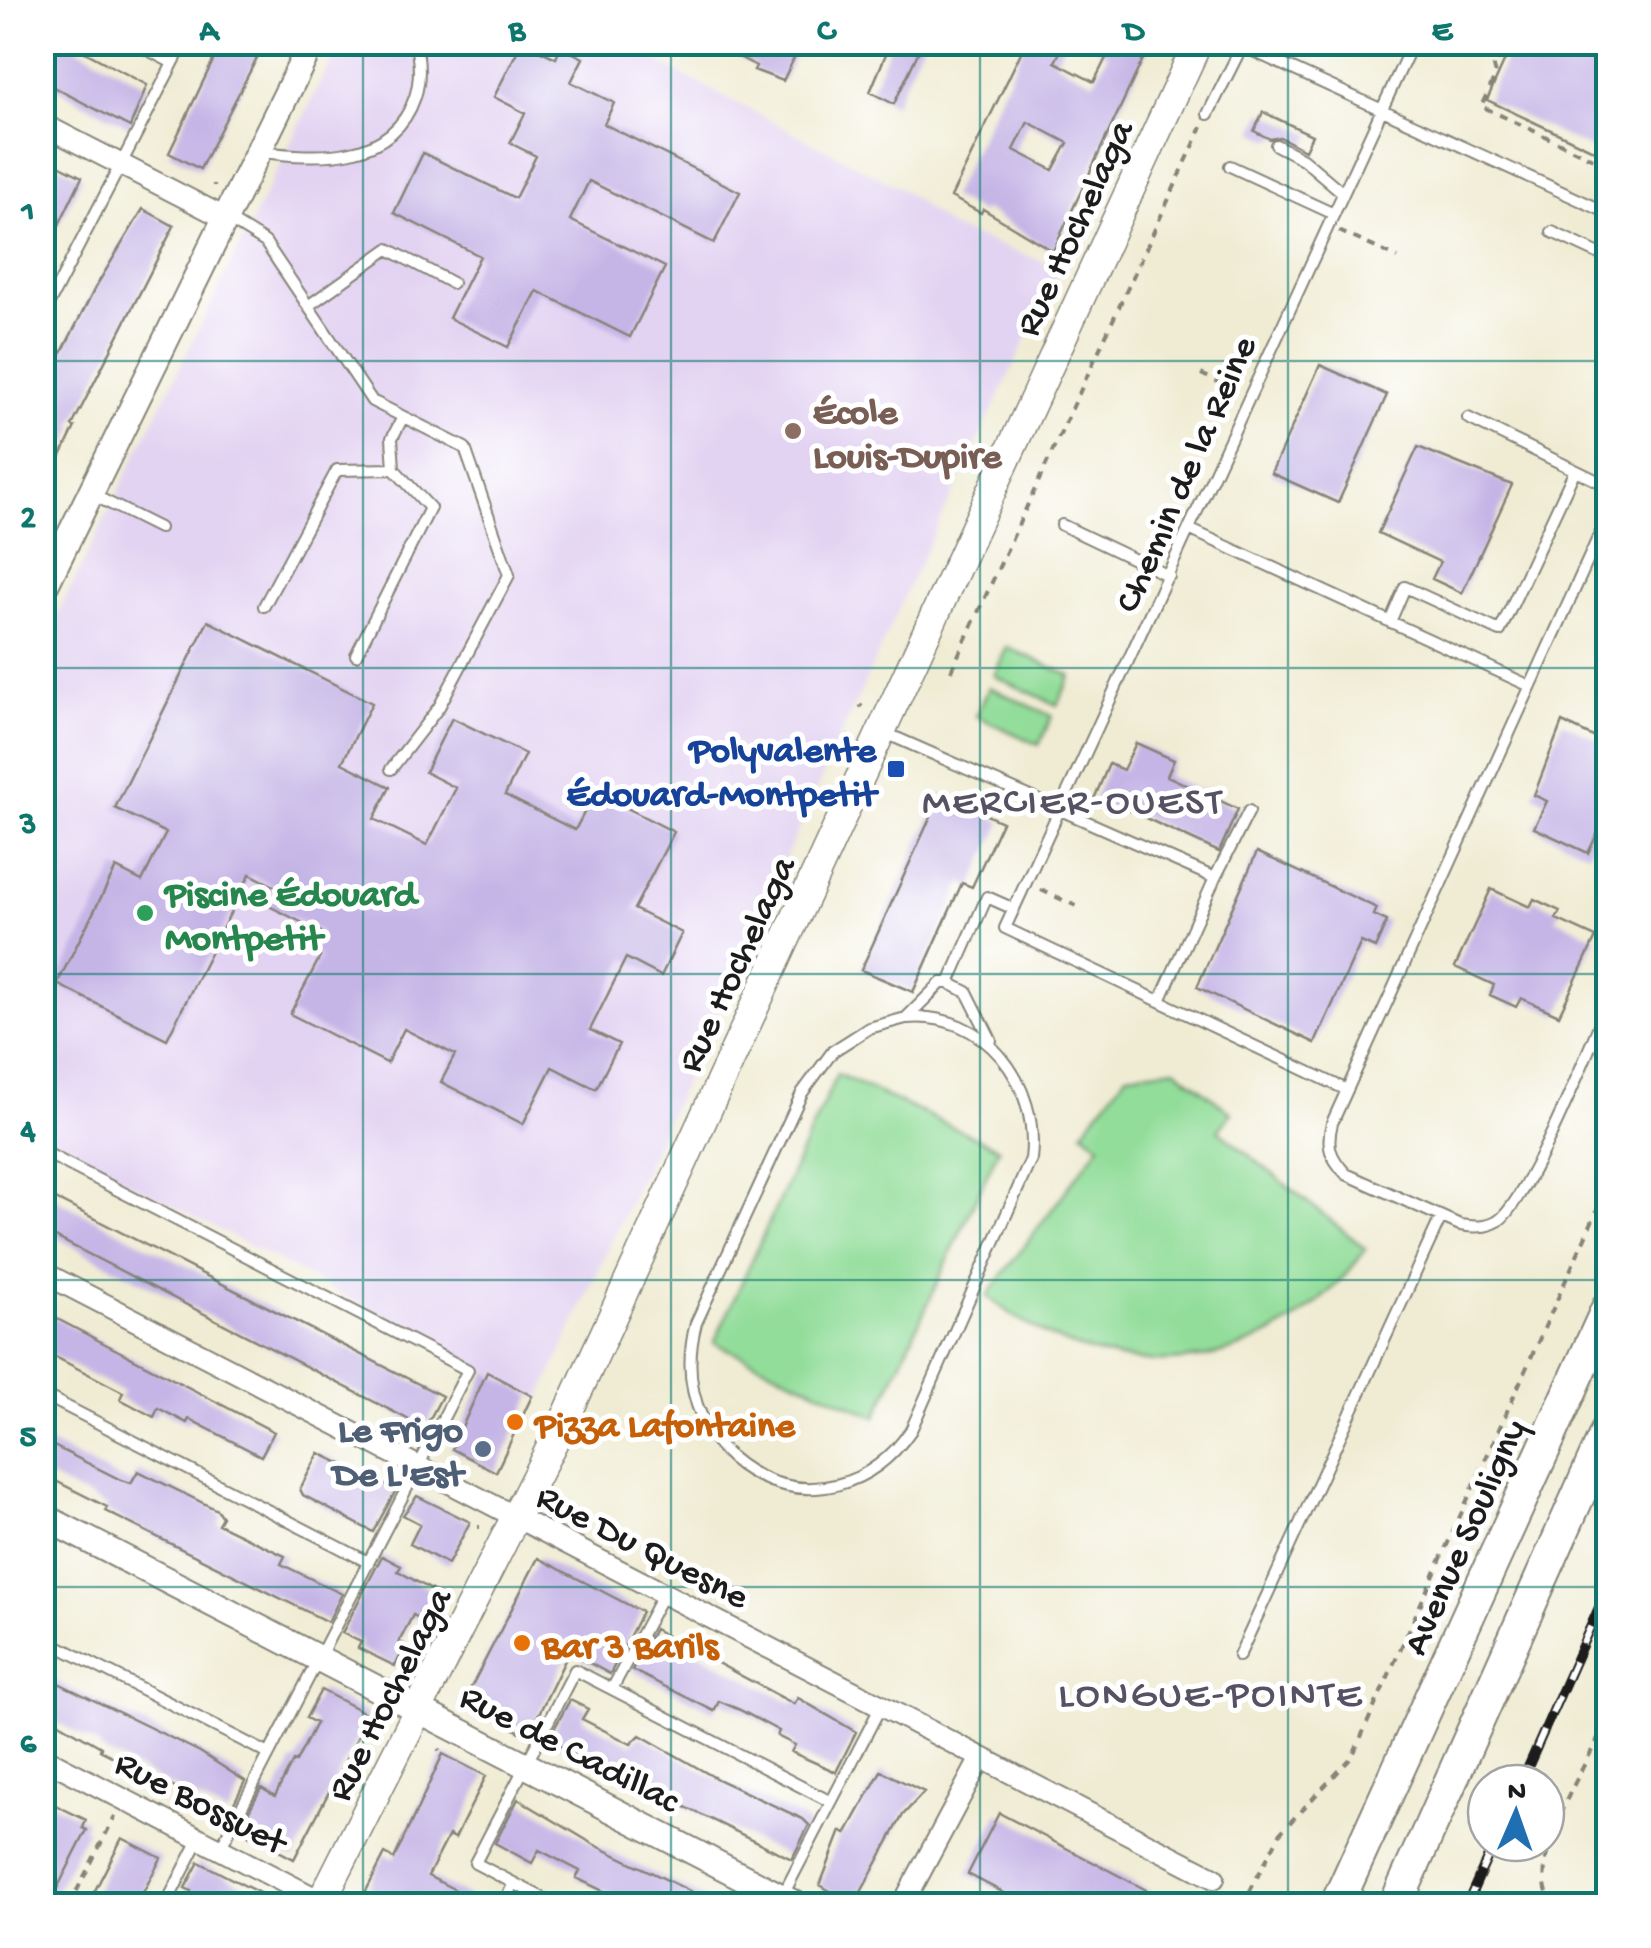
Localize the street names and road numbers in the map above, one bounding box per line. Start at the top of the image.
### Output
street label: Rue Hochelaga [1008,113,1147,344]
street label: Chemin de la Reine [1108,330,1269,620]
street label: Rue Hochelaga [670,849,809,1080]
street label: Avenue Souligny [1396,1413,1539,1663]
street label: Rue Du Quesne [528,1477,755,1622]
street label: Rue Hochelaga [320,1580,466,1809]
street label: Rue de Cadillac [451,1677,686,1826]
street label: Rue Bossuet [106,1743,295,1869]

